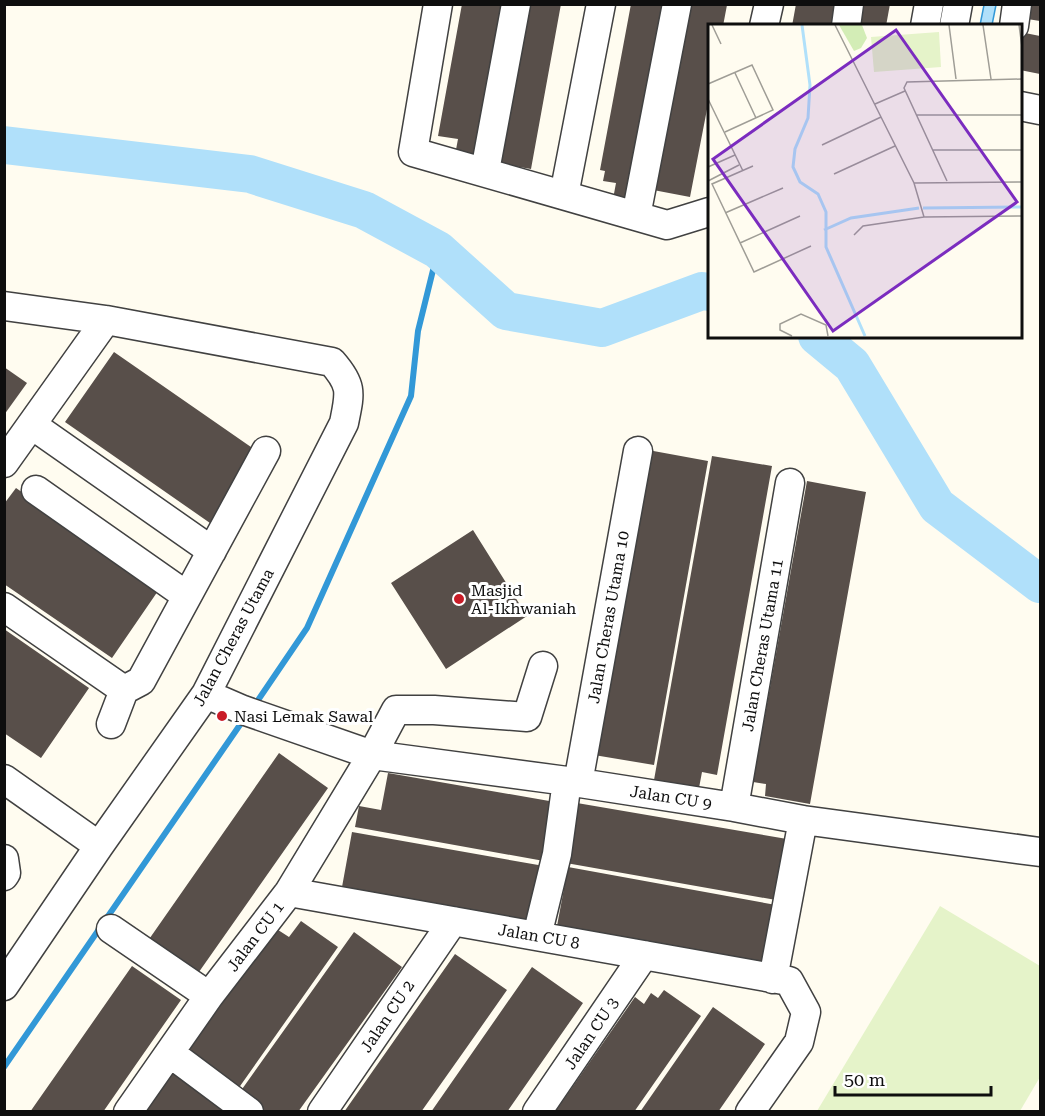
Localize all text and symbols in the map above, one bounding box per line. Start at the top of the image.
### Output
inset map [708,24,1021,338]
street label: Jalan Cheras Utama 10 [584,529,633,705]
street label: Jalan Cheras Utama 11 [738,557,787,733]
street label: Jalan Cheras Utama [189,565,278,709]
place label: Masjid Al-Ikhwaniah [471,581,576,618]
marker: Masjid Al-Ikhwaniah [452,592,466,606]
place label: Nasi Lemak Sawal [234,707,373,726]
marker: Nasi Lemak Sawal [215,709,229,723]
street label: Jalan CU 9 [629,782,713,813]
street label: Jalan CU 1 [223,898,288,975]
street label: Jalan CU 8 [497,920,581,953]
street label: Jalan CU 2 [356,977,418,1056]
street label: Jalan CU 3 [560,994,622,1073]
scale bar [835,1059,991,1097]
text: 50 m [844,1069,885,1090]

